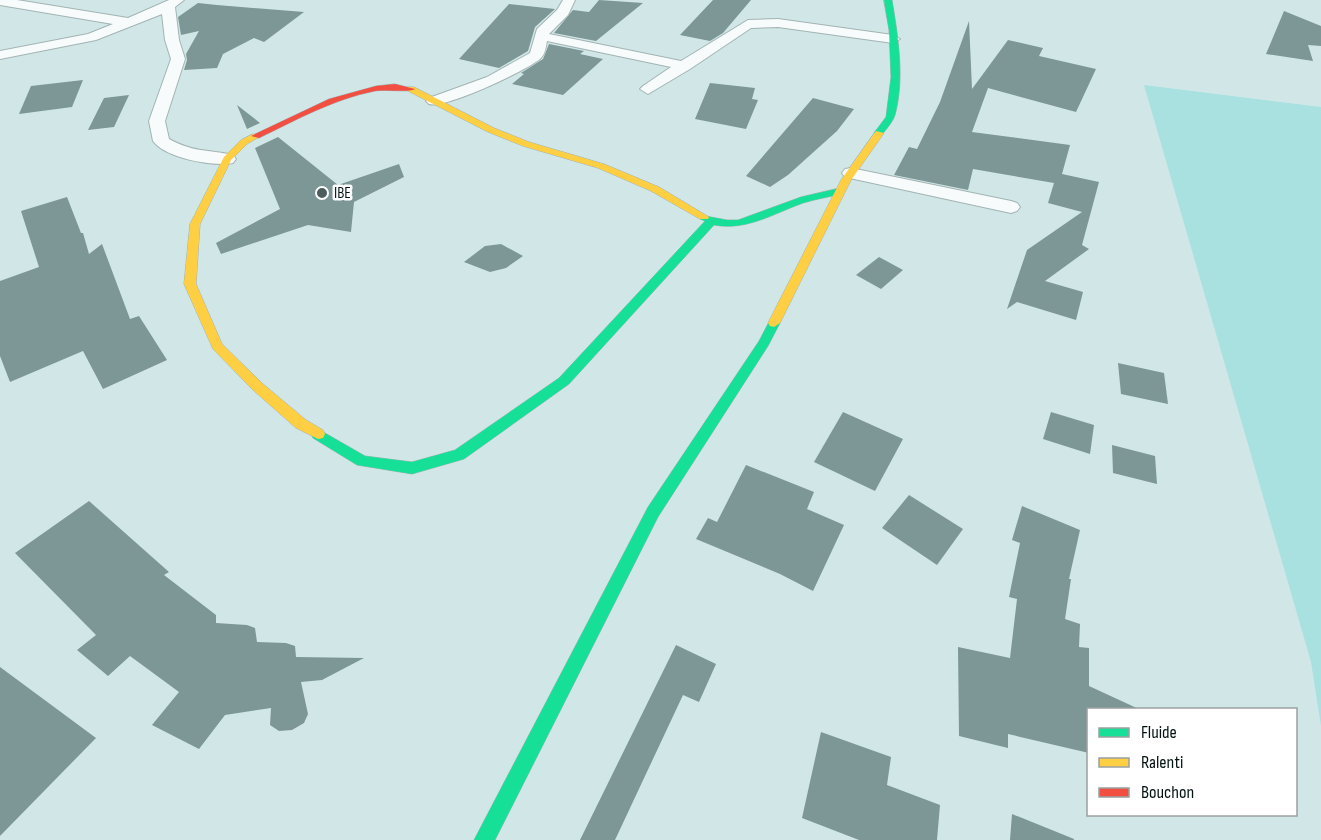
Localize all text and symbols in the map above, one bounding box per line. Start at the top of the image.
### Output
place label: IBE [334,184,351,203]
marker: IBE [315,186,329,200]
legend [1087,708,1297,816]
text: Fluide [1141,722,1177,743]
text: Ralenti [1141,752,1183,773]
text: Bouchon [1141,782,1194,803]

